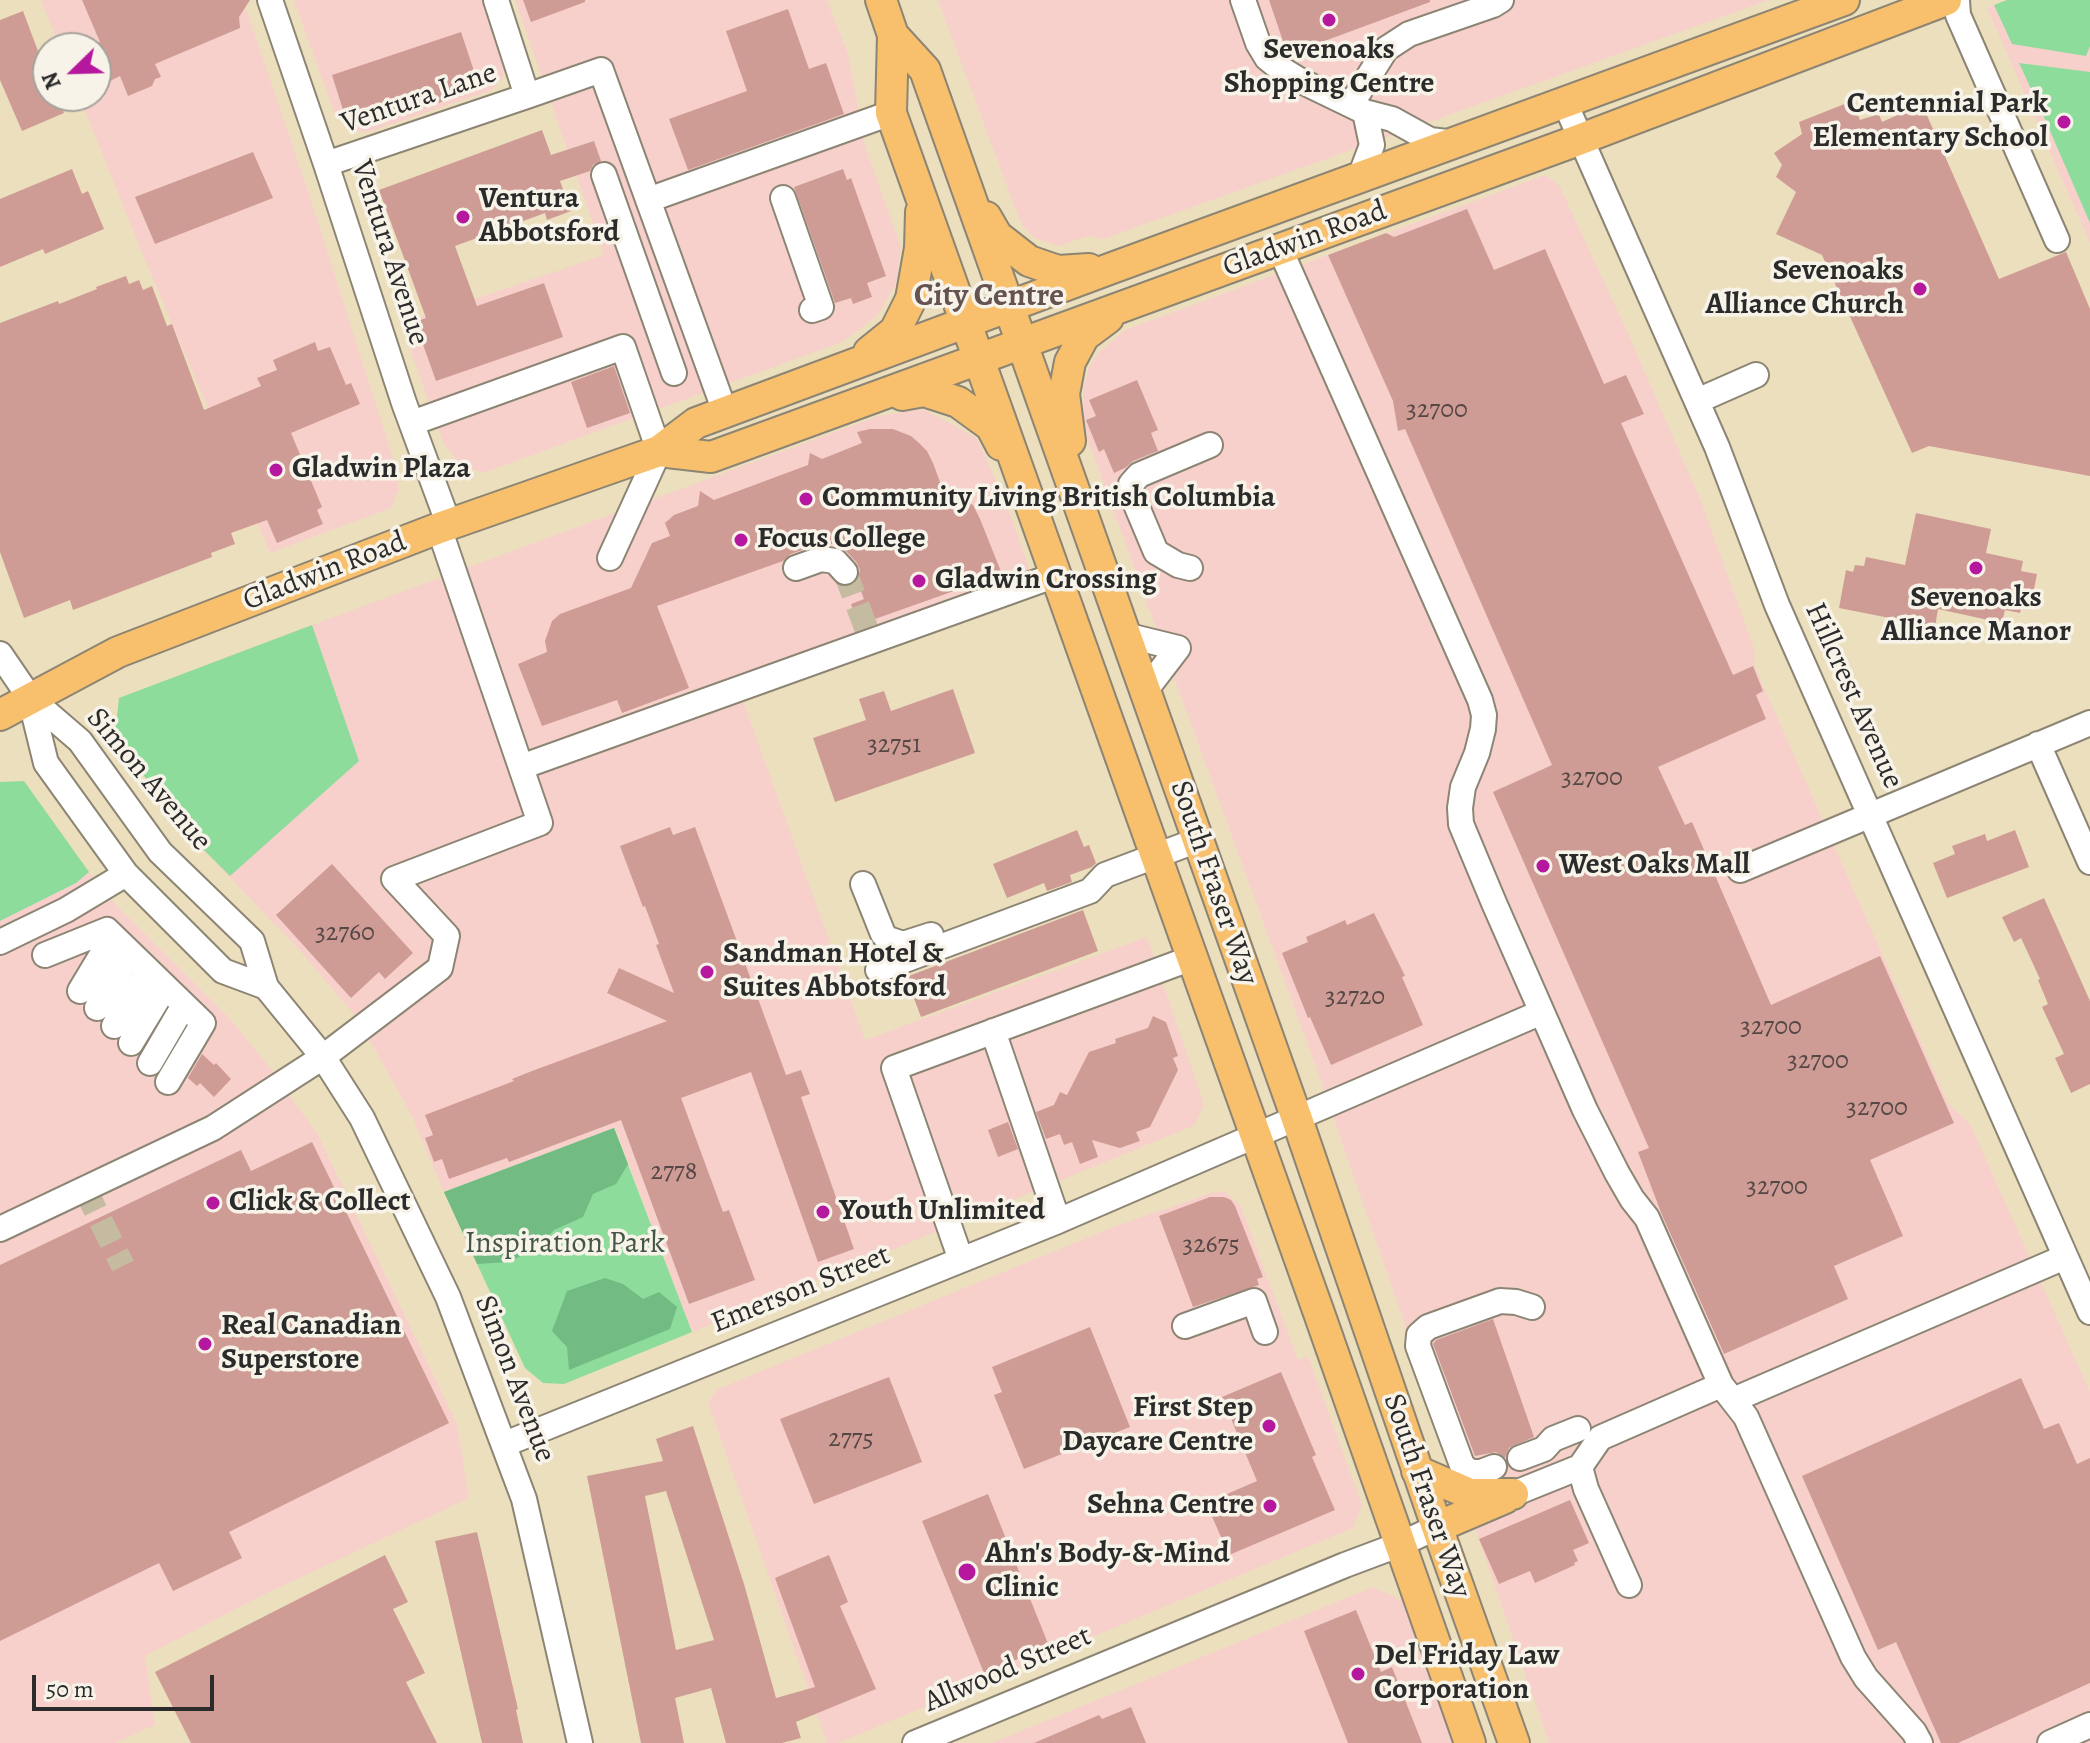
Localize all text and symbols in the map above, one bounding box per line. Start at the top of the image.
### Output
marker: Sevenoaks Shopping Centre [1320,11,1338,29]
north arrow [32,32,112,112]
place label: Sevenoaks Shopping Centre [1224,33,1434,104]
street label: Ventura Lane [336,56,502,142]
text: N [35,67,69,94]
place label: Centennial Park Elementary School [1812,87,2048,158]
marker: Centennial Park Elementary School [2055,113,2073,131]
street label: Ventura Avenue [342,156,436,350]
place label: Ventura Abbotsford [479,182,620,252]
street label: Gladwin Road [1218,194,1392,286]
marker: Ventura Abbotsford [454,208,472,226]
place label: Sevenoaks Alliance Church [1706,254,1904,324]
district label: City Centre [914,278,1064,316]
marker: Sevenoaks Alliance Church [1911,280,1929,298]
house number: 32700 [1406,395,1468,427]
place label: Gladwin Plaza [292,452,471,488]
marker: Gladwin Plaza [267,461,285,479]
place label: Community Living British Columbia [822,481,1275,517]
marker: Community Living British Columbia [797,490,815,508]
place label: Focus College [757,522,926,558]
street label: Gladwin Road [238,524,412,620]
marker: Focus College [732,531,750,549]
marker: Sevenoaks Alliance Manor [1967,559,1985,577]
place label: Gladwin Crossing [935,563,1157,599]
marker: Gladwin Crossing [910,572,928,590]
place label: Sevenoaks Alliance Manor [1881,581,2071,652]
street label: Hillcrest Avenue [1796,597,1910,795]
street label: Simon Avenue [78,701,218,859]
house number: 32751 [867,730,921,762]
house number: 32700 [1561,763,1623,795]
street label: South Fraser Way [1161,776,1265,990]
place label: West Oaks Mall [1559,848,1750,884]
marker: West Oaks Mall [1534,857,1552,875]
house number: 32760 [315,918,375,950]
place label: Sandman Hotel & Suites Abbotsford [723,937,946,1008]
marker: Sandman Hotel & Suites Abbotsford [698,963,716,981]
house number: 32720 [1325,982,1385,1014]
house number: 32700 [1740,1012,1802,1044]
house number: 32700 [1787,1046,1849,1078]
house number: 32700 [1846,1093,1908,1125]
house number: 2778 [651,1157,697,1189]
house number: 32700 [1746,1172,1808,1204]
place label: Click & Collect [229,1185,411,1221]
marker: Click & Collect [204,1194,222,1212]
place label: Youth Unlimited [839,1194,1045,1230]
marker: Youth Unlimited [814,1203,832,1221]
park label: Inspiration Park [465,1227,665,1263]
house number: 32675 [1182,1230,1240,1262]
street label: Emerson Street [706,1238,896,1342]
street label: Simon Avenue [466,1291,562,1467]
place label: Real Canadian Superstore [221,1309,401,1380]
marker: Real Canadian Superstore [196,1335,214,1353]
street label: South Fraser Way [1374,1389,1478,1603]
place label: First Step Daycare Centre [1062,1391,1253,1462]
marker: First Step Daycare Centre [1260,1417,1278,1435]
house number: 2775 [828,1424,874,1456]
place label: Sehna Centre [1087,1488,1254,1524]
marker: Sehna Centre [1261,1497,1279,1515]
place label: Ahn's Body-&-Mind Clinic [985,1537,1230,1608]
marker: Ahn's Body-&-Mind Clinic [956,1561,978,1583]
street label: Allwood Street [919,1619,1097,1721]
place label: Del Friday Law Corporation [1374,1639,1559,1710]
scale bar [36,1659,218,1709]
marker: Del Friday Law Corporation [1349,1665,1367,1683]
text: 50 m [46,1673,94,1705]

